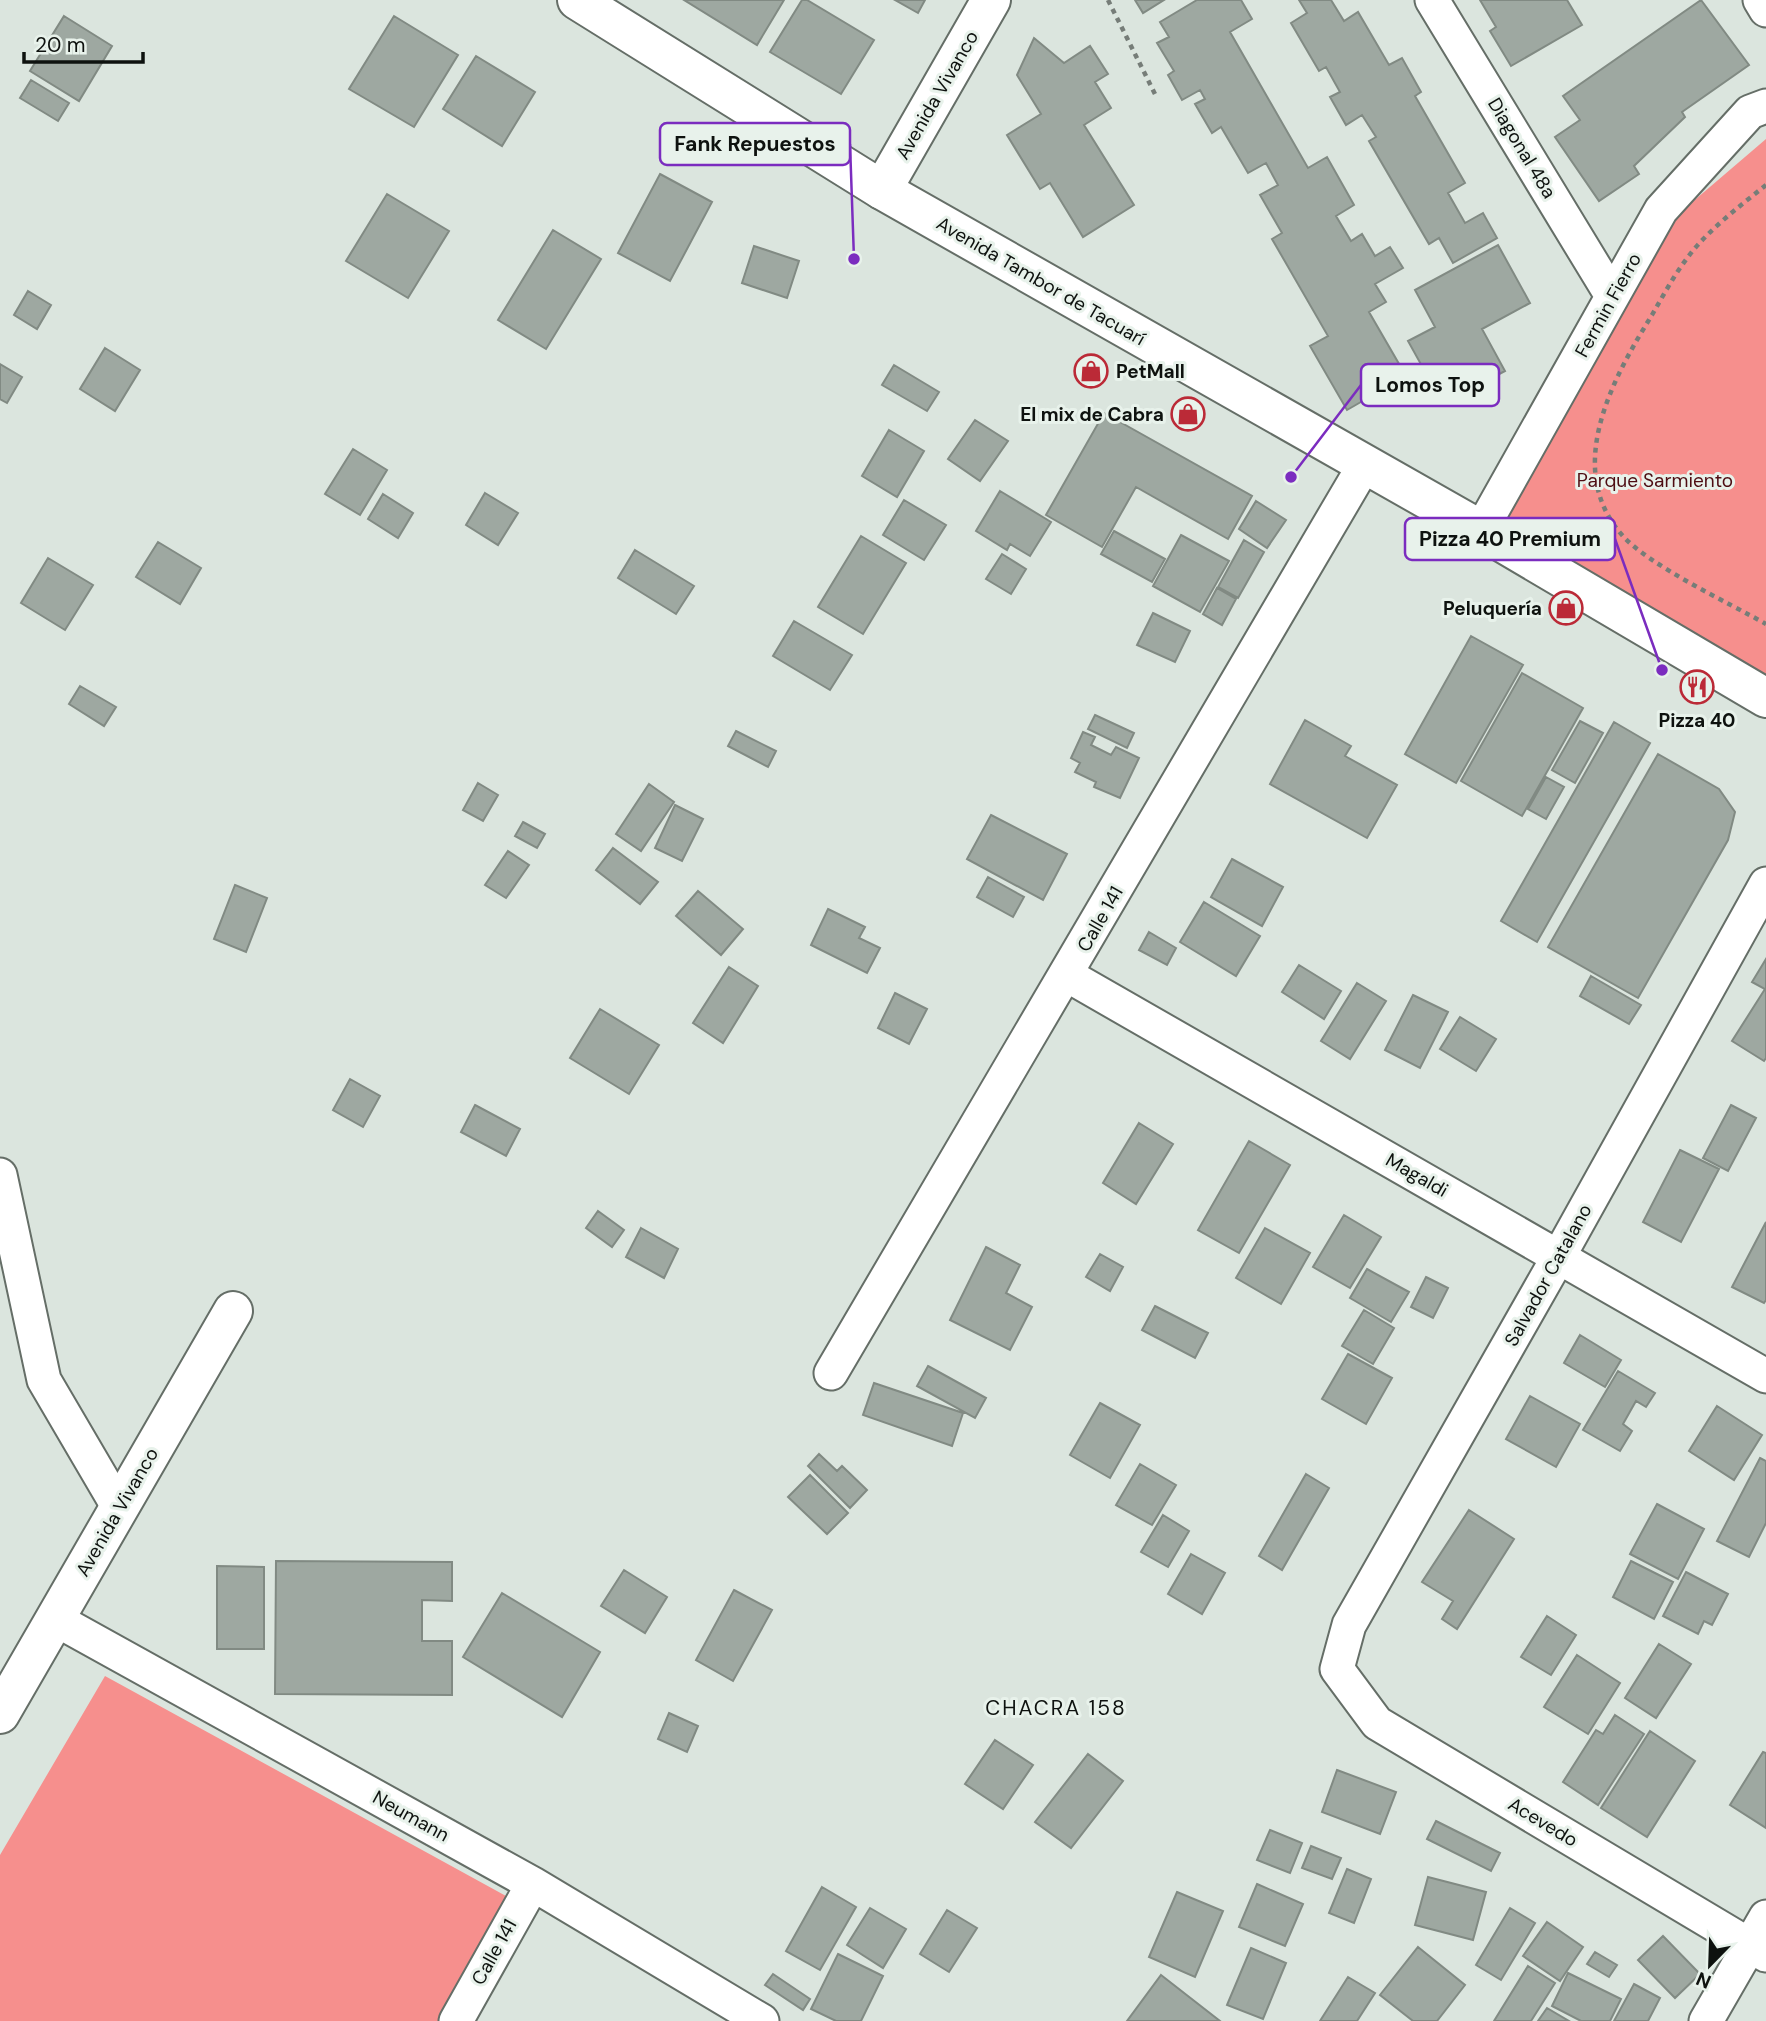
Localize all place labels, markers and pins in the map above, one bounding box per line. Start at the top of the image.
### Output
callout: Fank Repuestos [660,123,850,165]
shop icon: PetMall [1072,352,1110,390]
place label: PetMall [1116,359,1185,384]
callout: Lomos Top [1361,364,1499,406]
shop icon: El mix de Cabra [1169,395,1207,433]
place label: El mix de Cabra [1020,402,1164,427]
callout: Pizza 40 Premium [1405,518,1615,560]
shop icon: Peluquería [1547,589,1585,627]
place label: Peluquería [1443,596,1542,621]
restaurant icon: Pizza 40 [1678,668,1716,706]
place label: Pizza 40 [1659,708,1735,733]

